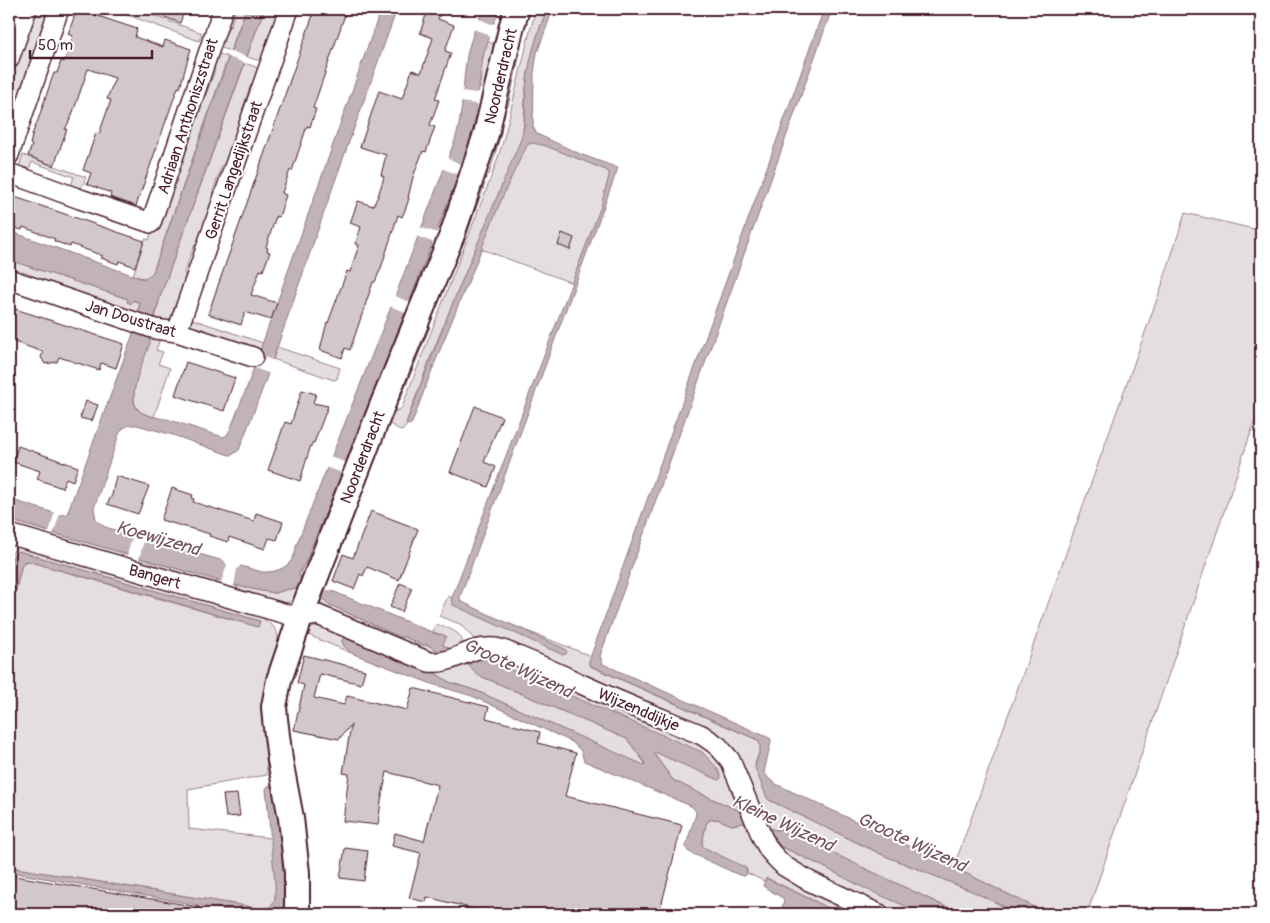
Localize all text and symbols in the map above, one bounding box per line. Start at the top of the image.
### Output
street label: Noorderdracht [480,26,522,126]
scale bar [30,28,152,60]
street label: Adriaan Anthoniszstraat [153,35,223,197]
text: 50 m [38,36,73,55]
street label: Gerrit Langedijkstraat [201,98,267,242]
street label: Jan Doustraat [83,296,179,342]
street label: Noorderdracht [336,408,390,507]
water label: Koewijzend [113,516,205,562]
street label: Bangert [126,560,184,594]
water label: Groote Wijzend [460,633,578,705]
street label: Wijzenddijkje [595,684,682,736]
water label: Kleine Wijzend [728,790,839,858]
water label: Groote Wijzend [854,807,972,879]

